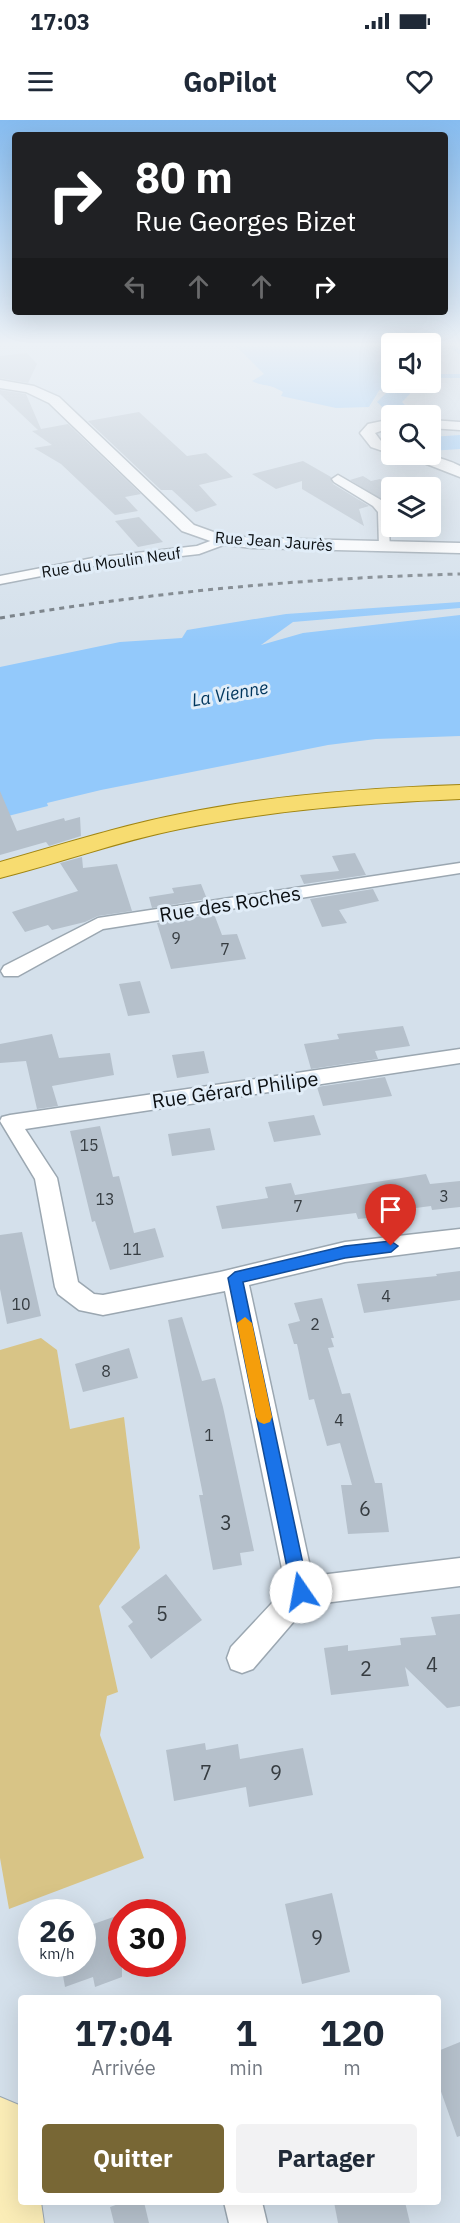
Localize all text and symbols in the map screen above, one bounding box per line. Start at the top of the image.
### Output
text: 17:03 [30,7,90,36]
text: GoPilot [183,64,277,99]
icon: menu [24,65,57,98]
icon: heart [403,65,436,98]
text: 80 m [135,150,233,205]
icon: right [36,156,114,234]
text: Rue Georges Bizet [135,203,356,238]
icon: left [119,270,152,303]
icon: ahead [182,270,215,303]
icon: ahead [245,270,278,303]
icon: right [308,270,341,303]
map controls [381,333,441,537]
button: sound [381,333,441,393]
button: search [381,405,441,465]
button: layers [381,477,441,537]
street label: Rue Jean Jaurès [214,527,334,555]
street label: Rue du Moulin Neuf [40,542,182,582]
water label: La Vienne [190,675,270,712]
street label: Rue des Roches [157,879,303,928]
house number: 9 [171,928,181,948]
house number: 7 [220,939,230,959]
street label: Rue Gérard Philipe [150,1064,320,1115]
house number: 15 [79,1135,99,1155]
pin [365,1184,416,1246]
house number: 3 [439,1186,449,1206]
house number: 13 [95,1189,115,1209]
icon: arrive [374,1193,407,1226]
house number: 7 [293,1196,303,1216]
house number: 11 [122,1239,142,1259]
house number: 4 [381,1286,391,1306]
house number: 10 [11,1294,31,1314]
house number: 2 [310,1314,320,1334]
house number: 8 [101,1361,111,1381]
house number: 4 [334,1410,344,1430]
house number: 1 [204,1425,214,1445]
house number: 6 [359,1495,371,1522]
house number: 3 [220,1509,232,1536]
position arrow [269,1560,333,1624]
house number: 5 [156,1600,168,1627]
house number: 4 [426,1651,438,1678]
house number: 2 [360,1655,372,1682]
house number: 7 [200,1759,212,1786]
house number: 9 [270,1759,282,1786]
speed limit sign: 30 [108,1899,186,1977]
text: 26 [39,1911,75,1950]
house number: 9 [311,1924,323,1951]
text: km/h [39,1944,75,1963]
text: 17:04 [75,2009,173,2056]
text: 1 [235,2009,257,2056]
text: 120 [320,2009,384,2056]
text: Arrivée [92,2054,156,2081]
text: min [229,2054,263,2081]
text: m [343,2054,361,2081]
button: Quitter [42,2124,224,2193]
button: Partager [236,2124,417,2193]

